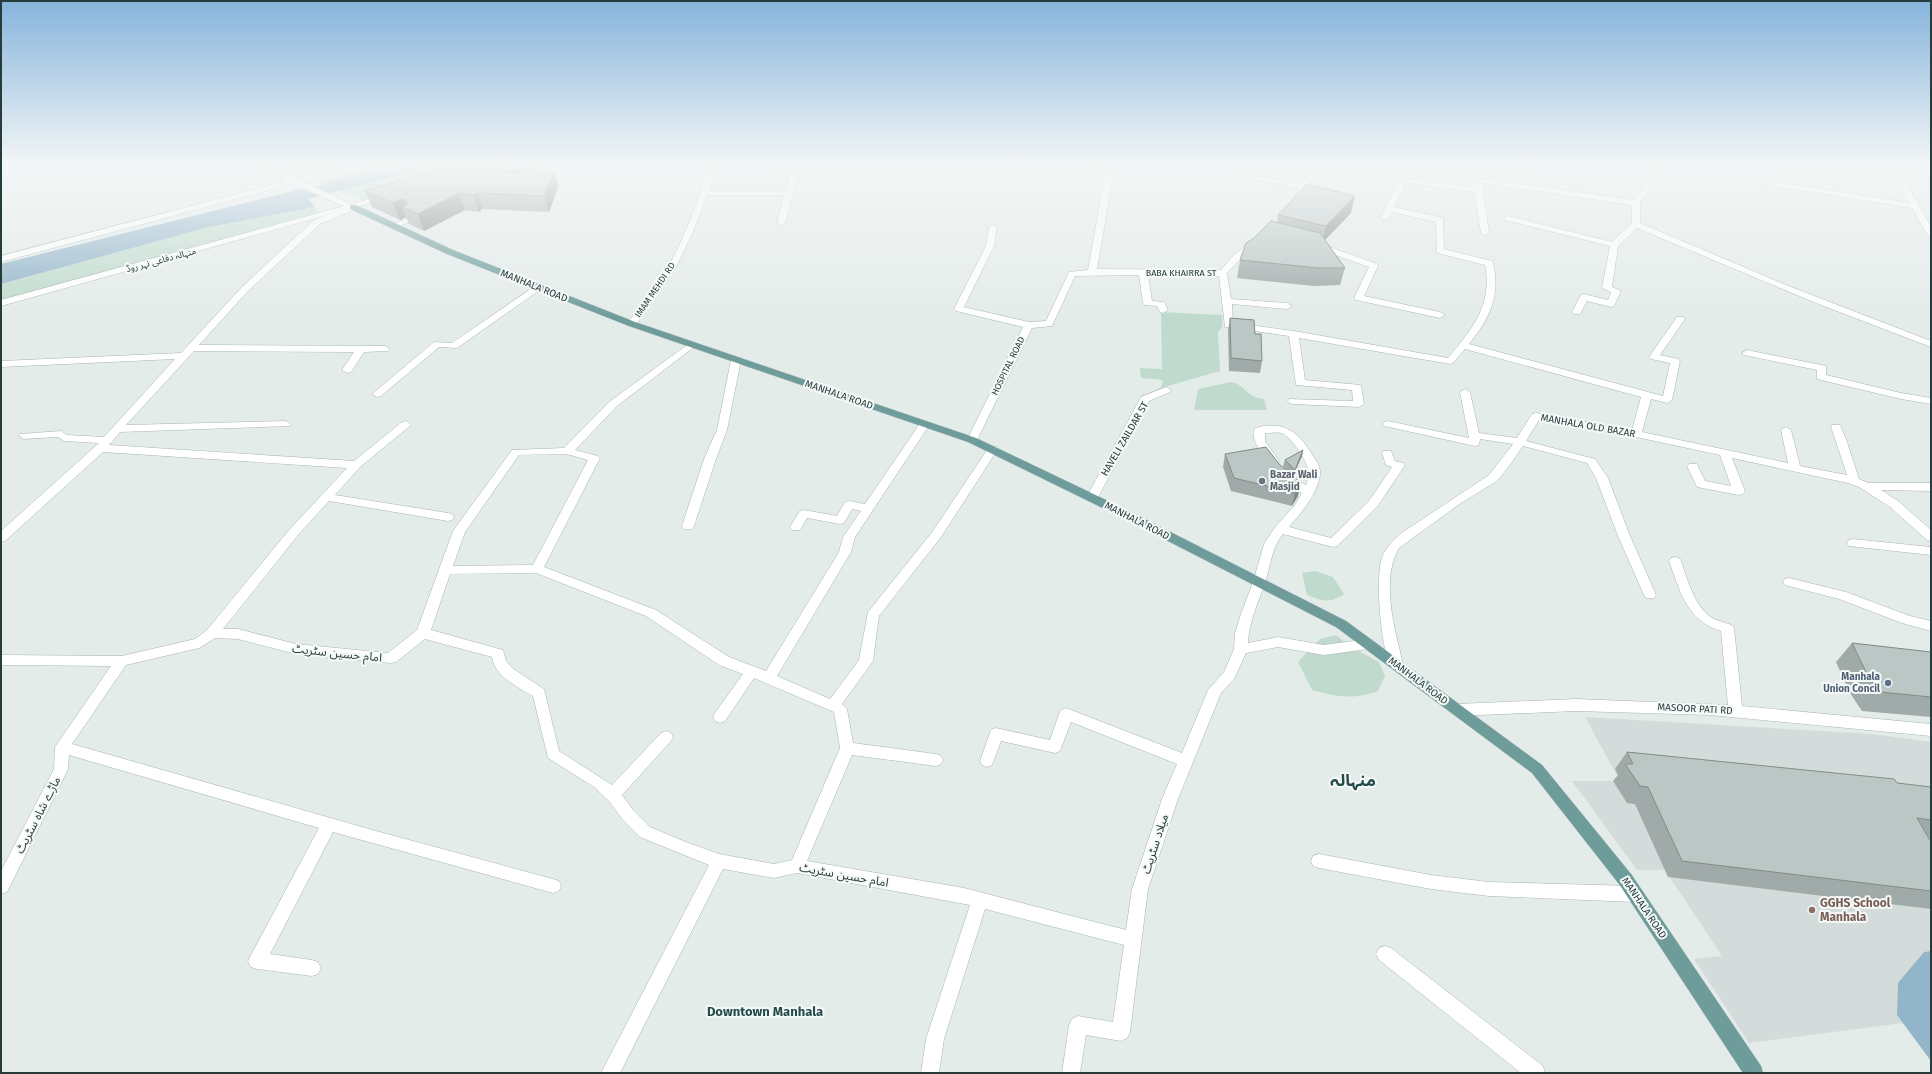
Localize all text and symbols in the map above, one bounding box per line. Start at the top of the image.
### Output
street label: منہالہ دفاعی نہر روڈ [125,246,198,275]
street label: IMAM MEHDI RD [633,260,677,319]
street label: MANHALA ROAD [499,267,569,305]
street label: BABA KHAIRRA ST [1146,268,1217,278]
street label: HOSPITAL ROAD [990,335,1027,397]
street label: MANHALA ROAD [803,378,875,412]
street label: HAVELI ZAILDAR ST [1099,399,1152,478]
street label: MANHALA OLD BAZAR [1540,412,1636,440]
place label: Bazar Wali Masjid [1270,469,1317,493]
marker: Bazar Wali Masjid [1257,476,1267,486]
street label: MANHALA ROAD [1103,499,1171,543]
street label: امام حسین سٹریٹ [291,641,383,667]
street label: MANHALA ROAD [1386,655,1450,707]
place label: Manhala Union Concil [1823,671,1881,695]
marker: Manhala Union Concil [1883,678,1893,688]
street label: MASOOR PATI RD [1657,701,1733,717]
district label: منہالہ [1330,770,1376,791]
street label: ماڑے شاہ سٹریٹ [13,774,63,856]
street label: میلاد سٹریٹ [1139,812,1171,876]
street label: امام حسین سٹریٹ [798,860,890,892]
street label: MANHALA ROAD [1619,875,1669,941]
place label: GGHS School Manhala [1820,896,1891,924]
marker: GGHS School Manhala [1807,905,1817,915]
district label: Downtown Manhala [707,1004,823,1019]

